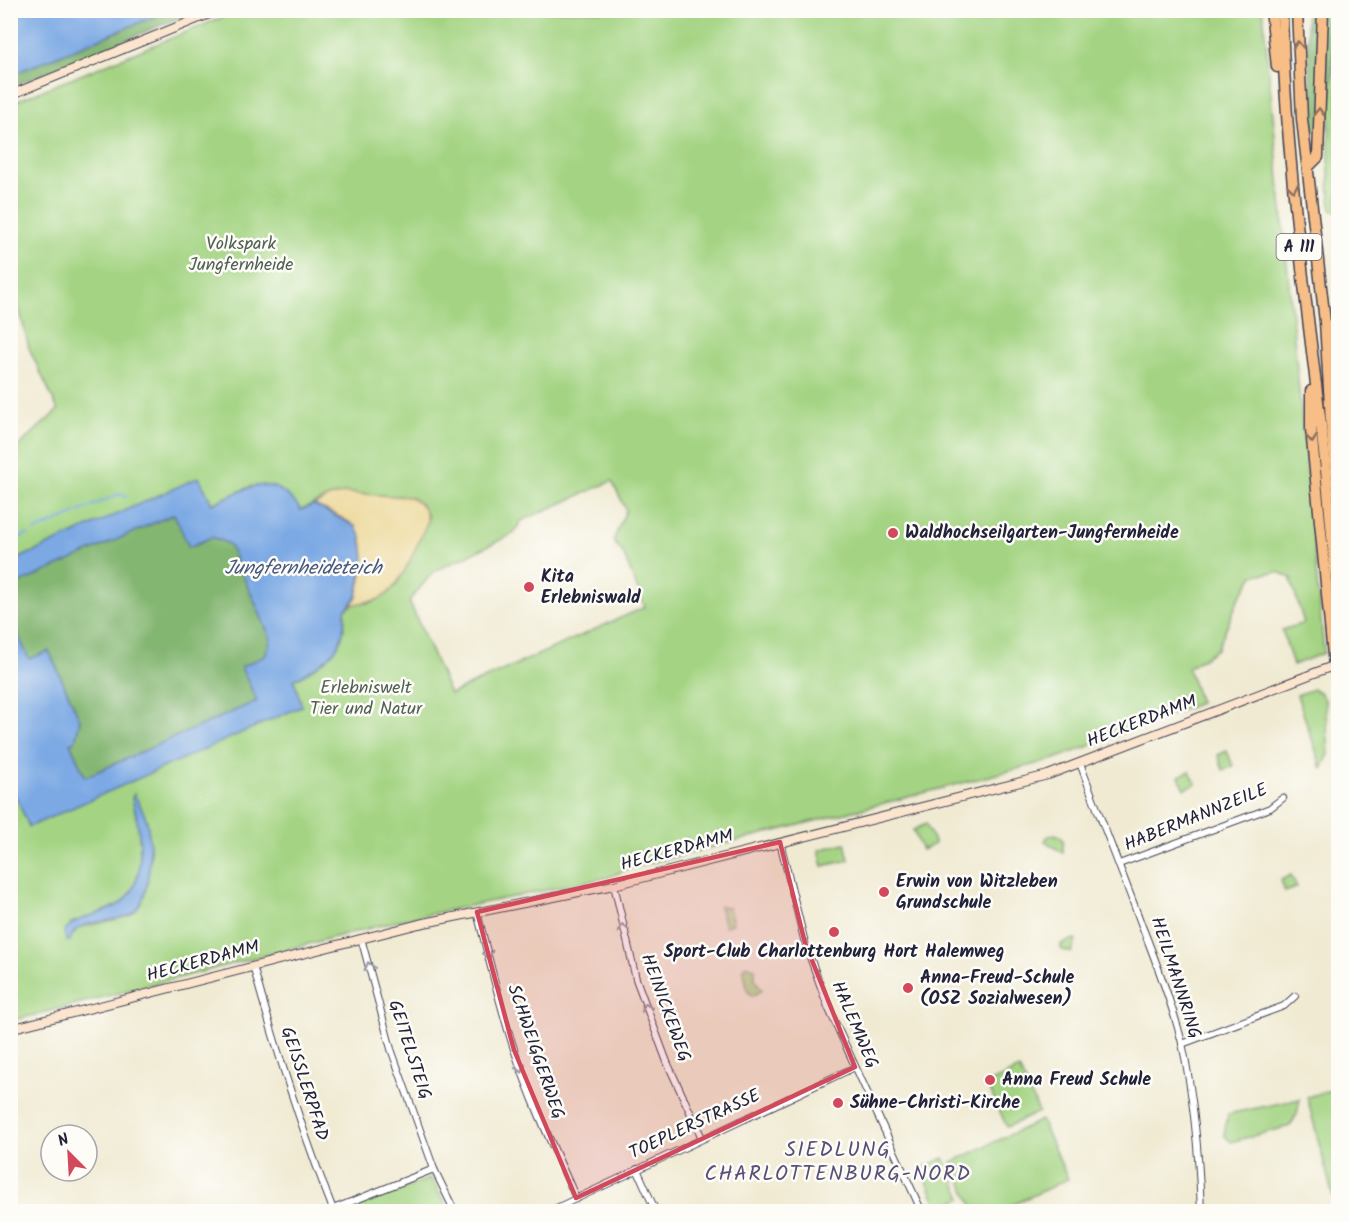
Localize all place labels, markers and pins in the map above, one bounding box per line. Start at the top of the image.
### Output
place label: Waldhochseilgarten-Jungfernheide [905,519,1179,548]
marker: Waldhochseilgarten-Jungfernheide [886,526,900,540]
place label: Kita Erlebniswald [541,563,641,613]
marker: Kita Erlebniswald [522,580,536,594]
place label: Erwin von Witzleben Grundschule [896,868,1058,918]
marker: Erwin von Witzleben Grundschule [877,885,891,899]
marker: Sport-Club Charlottenburg Hort Halemweg [827,925,841,939]
place label: Sport-Club Charlottenburg Hort Halemweg [664,938,1004,967]
place label: Anna-Freud-Schule (OSZ Sozialwesen) [920,964,1074,1014]
marker: Anna-Freud-Schule (OSZ Sozialwesen) [901,981,915,995]
place label: Anna Freud Schule [1002,1066,1151,1095]
marker: Anna Freud Schule [983,1073,997,1087]
place label: Sühne-Christi-Kirche [850,1089,1020,1118]
marker: Sühne-Christi-Kirche [831,1096,845,1110]

